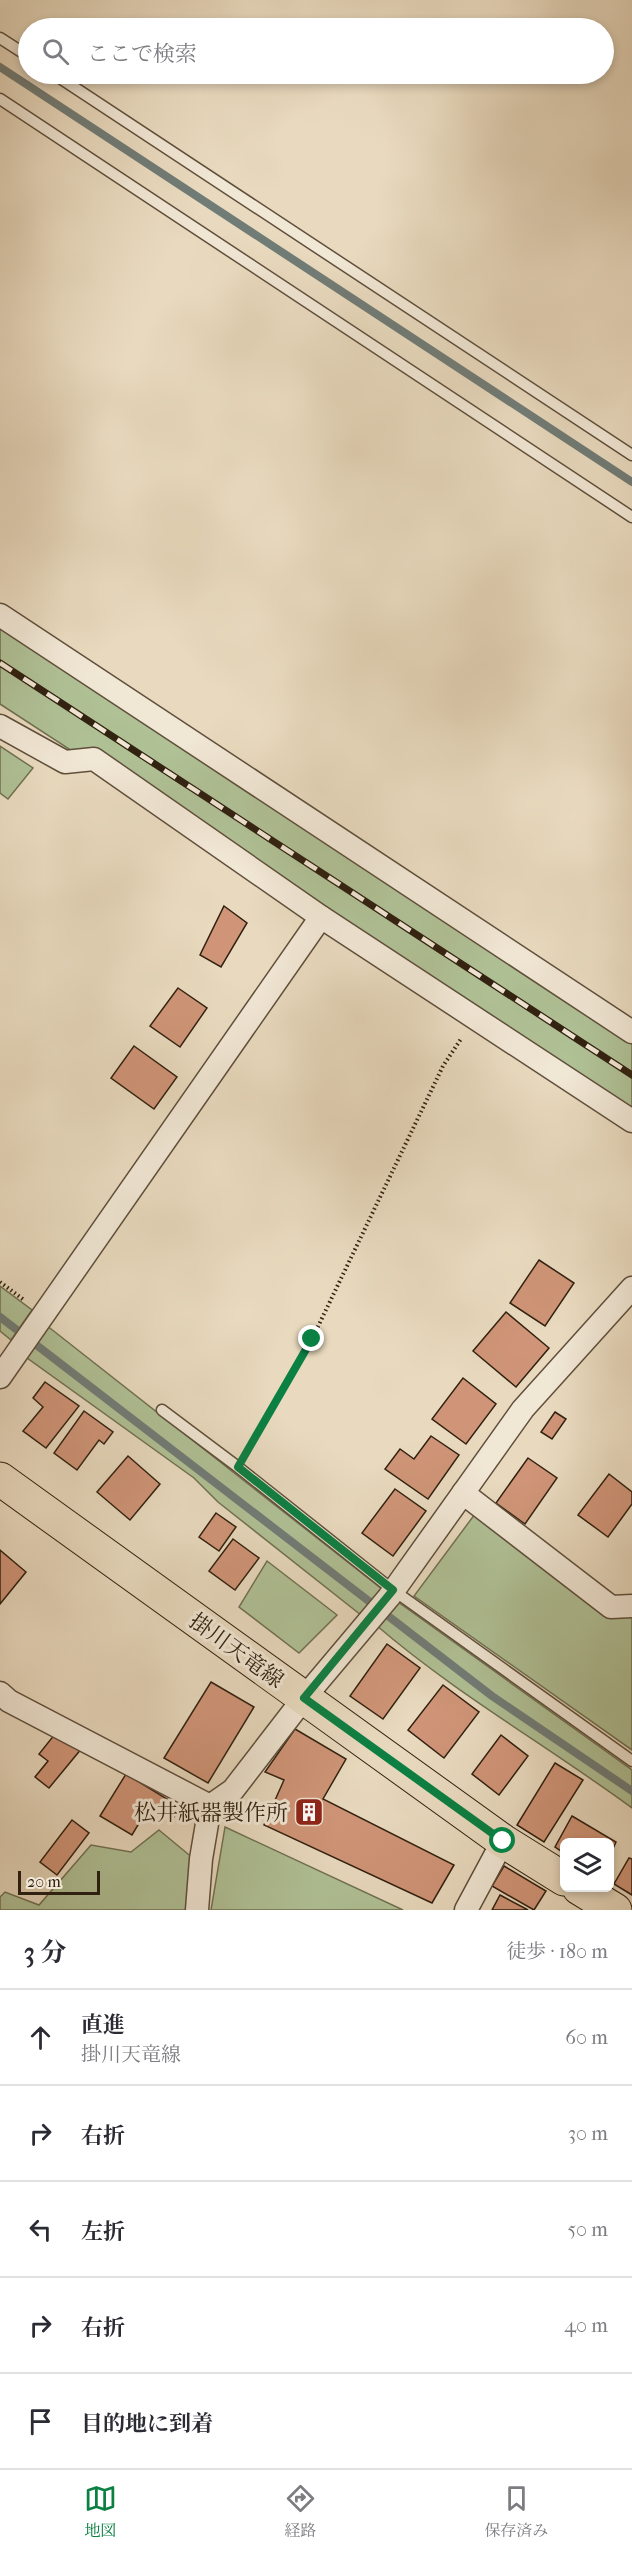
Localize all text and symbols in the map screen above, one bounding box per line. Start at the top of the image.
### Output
search box [18,18,614,84]
icon: search [39,35,72,68]
text: ここで検索 [87,41,197,67]
route end [298,1325,324,1351]
street label: 掛川天竜線 [184,1608,289,1694]
building icon: 松井紙器製作所 [293,1796,325,1828]
place label: 松井紙器製作所 [134,1800,288,1826]
route start [489,1827,515,1853]
map controls [560,1838,614,1892]
button: layers [560,1838,614,1892]
scale bar [18,1868,100,1896]
text: 20 m [27,1872,61,1891]
text: 3 分 [24,1937,66,1968]
text: 徒歩 · 180 m [506,1940,608,1963]
text: 直進 [81,2012,125,2038]
icon: ahead [24,2021,57,2054]
text: 60 m [565,2026,608,2049]
text: 掛川天竜線 [81,2043,181,2066]
icon: right [24,2117,57,2150]
text: 30 m [568,2122,608,2145]
text: 右折 [81,2123,125,2149]
icon: left [24,2213,57,2246]
text: 50 m [567,2218,608,2241]
text: 左折 [81,2219,125,2245]
icon: right [24,2309,57,2342]
text: 40 m [564,2314,608,2337]
text: 右折 [81,2315,125,2341]
icon: arrive [24,2405,57,2438]
text: 目的地に到着 [81,2411,213,2437]
tab: 地図 [84,2482,117,2541]
tab: 経路 [284,2482,317,2541]
tab: 保存済み [484,2482,548,2541]

